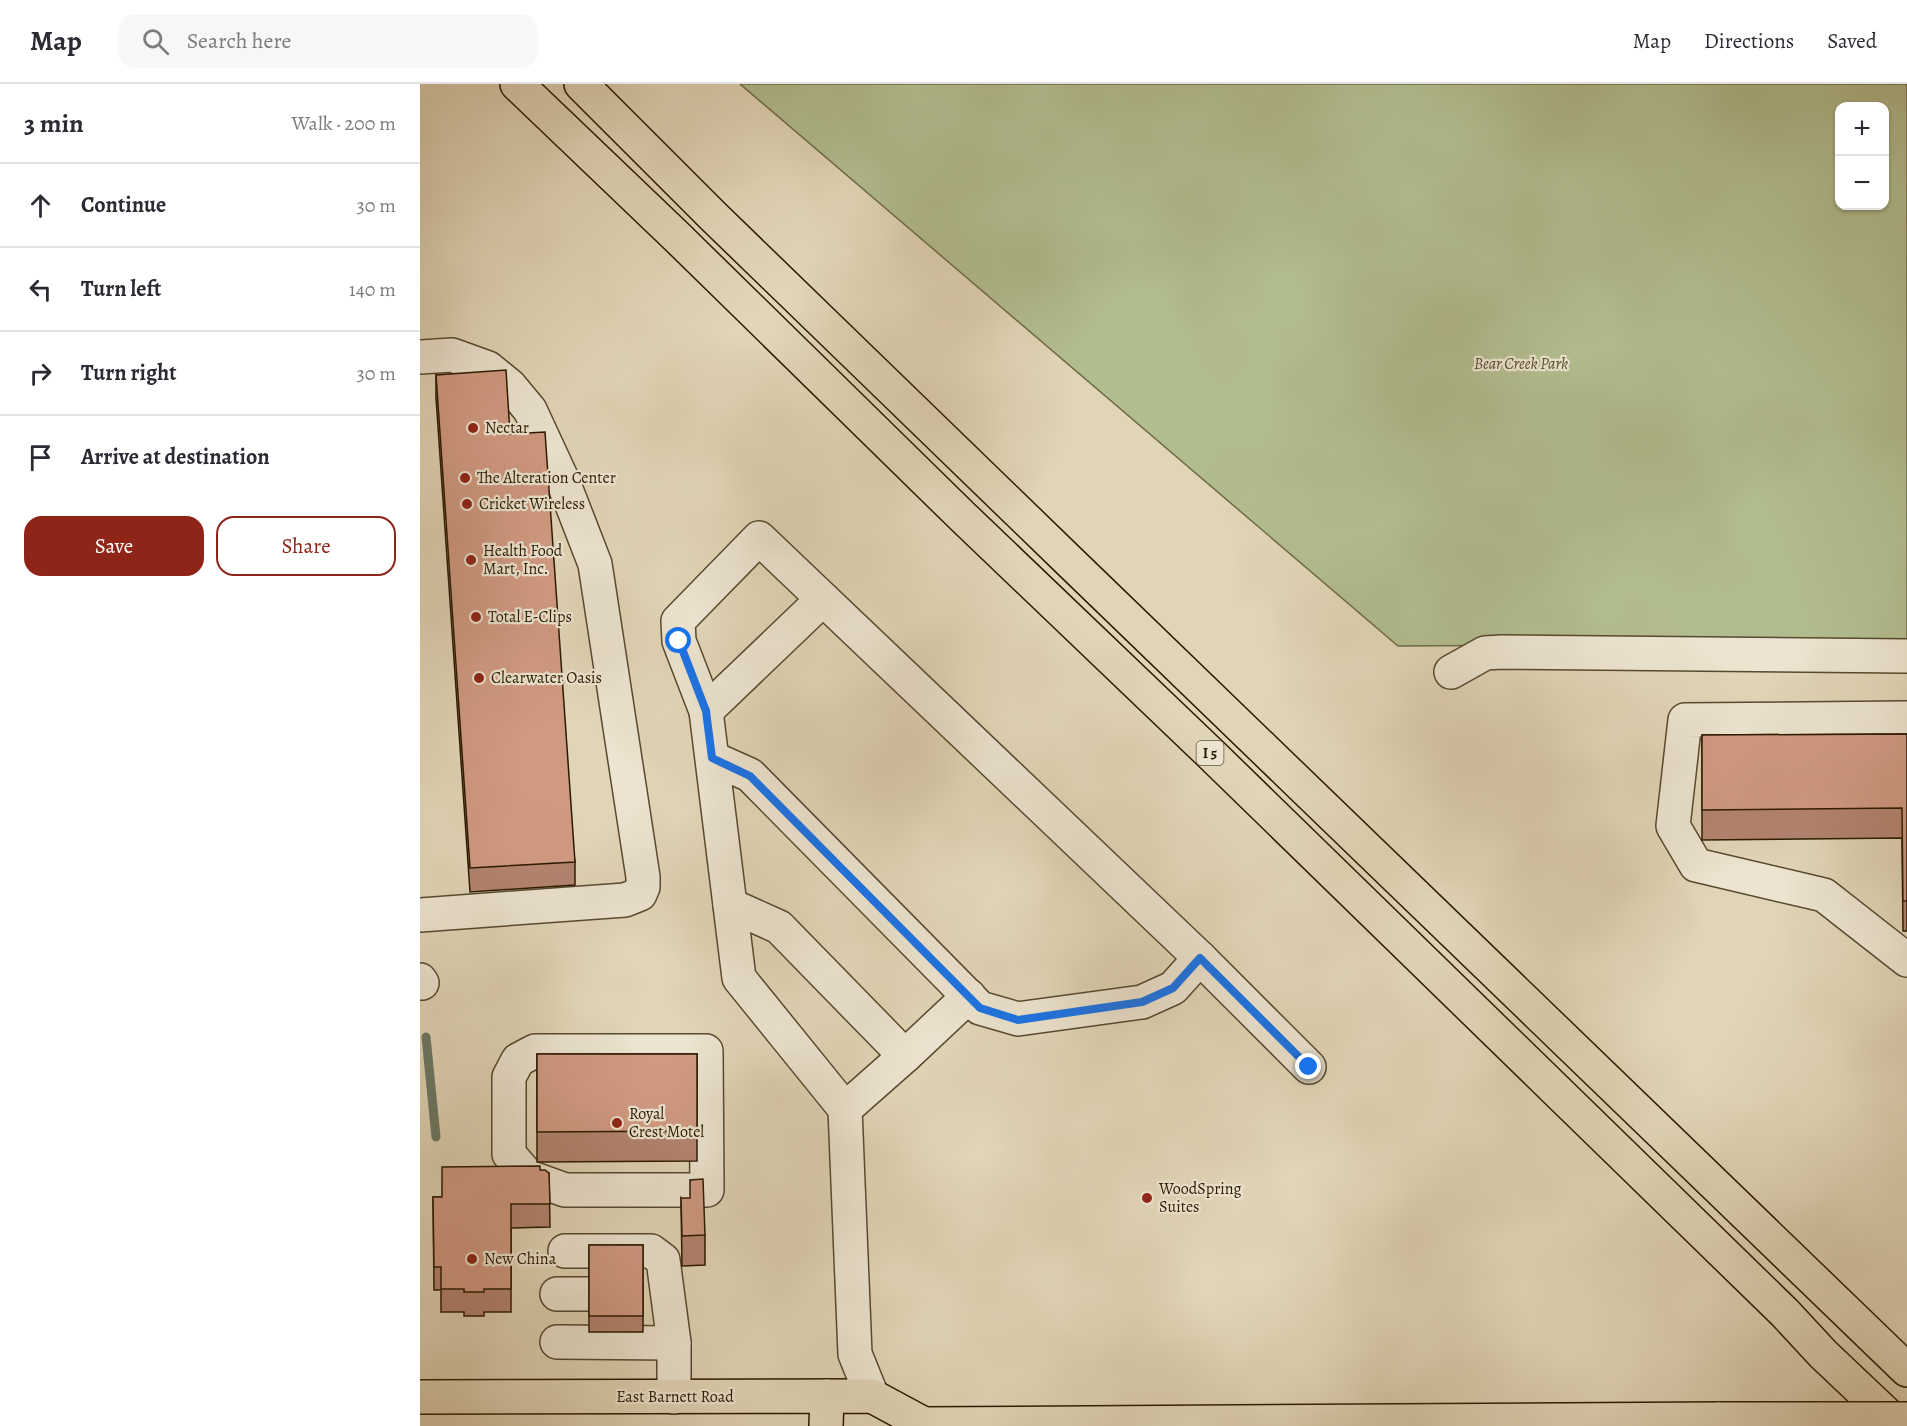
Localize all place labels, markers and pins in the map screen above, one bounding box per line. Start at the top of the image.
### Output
place label: Nectar [485,417,529,439]
marker: Nectar [466,421,480,435]
place label: The Alteration Center [477,467,616,489]
marker: The Alteration Center [458,471,472,485]
place label: Cricket Wireless [479,493,585,515]
marker: Cricket Wireless [460,497,474,511]
place label: Health Food Mart, Inc. [483,540,563,580]
marker: Health Food Mart, Inc. [464,553,478,567]
place label: Total E-Clips [488,606,572,628]
marker: Total E-Clips [469,610,483,624]
place label: Clearwater Oasis [491,667,602,689]
marker: Clearwater Oasis [472,671,486,685]
place label: Royal Crest Motel [629,1103,704,1143]
marker: Royal Crest Motel [610,1116,624,1130]
place label: WoodSpring Suites [1158,1178,1242,1218]
marker: WoodSpring Suites [1140,1191,1154,1205]
place label: New China [484,1248,557,1270]
marker: New China [465,1252,479,1266]

